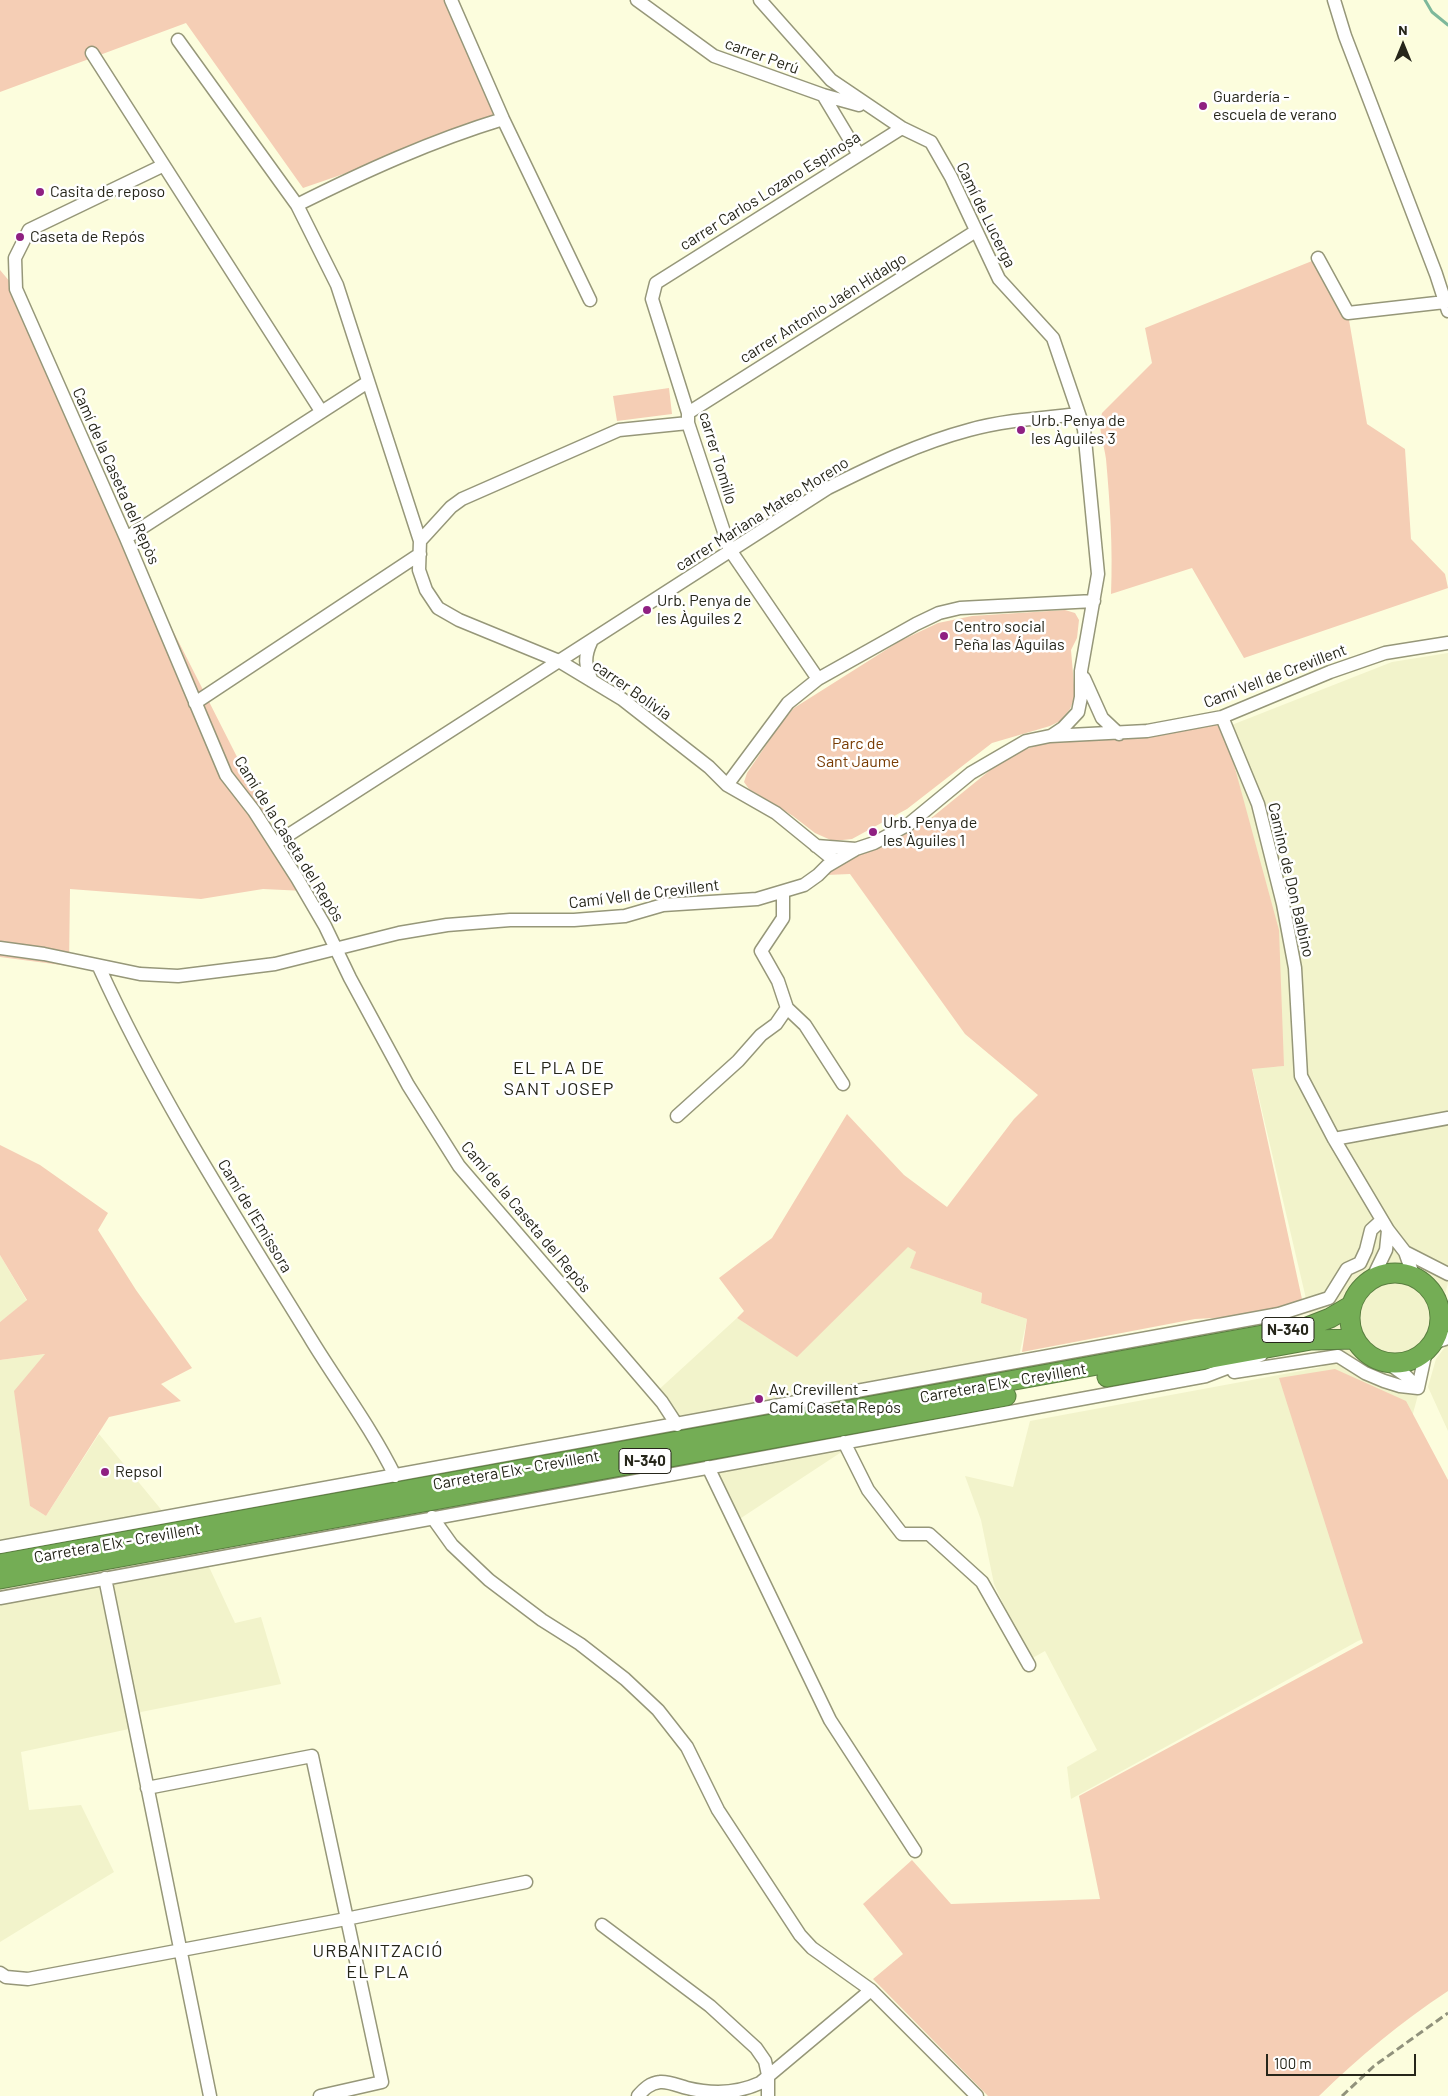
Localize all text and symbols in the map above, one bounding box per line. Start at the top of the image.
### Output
north arrow [1378,20,1428,70]
text: N [1398,21,1408,38]
street label: carrer Perú [722,34,802,78]
place label: Guardería - escuela de verano [1213,87,1337,125]
marker: Guardería - escuela de verano [1197,100,1209,112]
street label: carrer Carlos Lozano Espinosa [676,127,864,255]
street label: Camí de Lucerga [952,159,1020,271]
place label: Casita de reposo [50,182,165,202]
marker: Casita de reposo [34,186,46,198]
place label: Caseta de Repós [30,227,145,247]
marker: Caseta de Repós [14,231,26,243]
street label: carrer Antonio Jaén Hidalgo [736,249,910,367]
street label: Camí de la Caseta del Repòs [68,385,164,567]
street label: carrer Tomillo [695,409,741,507]
place label: Urb. Penya de les Àguiles 3 [1031,411,1125,449]
marker: Urb. Penya de les Àguiles 3 [1015,424,1027,436]
street label: carrer Mariana Mateo Moreno [672,453,852,575]
place label: Urb. Penya de les Àguiles 2 [657,591,751,629]
marker: Urb. Penya de les Àguiles 2 [641,604,653,616]
place label: Centro social Peña las Águilas [954,617,1065,655]
marker: Centro social Peña las Águilas [938,630,950,642]
street label: Camí Vell de Crevillent [1201,640,1349,712]
street label: carrer Bolivia [589,656,675,724]
park label: Parc de Sant Jaume [817,734,899,772]
street label: Camí de la Caseta del Repòs [230,753,348,925]
street label: Camino de Don Balbino [1264,801,1318,959]
place label: Urb. Penya de les Àguiles 1 [883,813,977,851]
marker: Urb. Penya de les Àguiles 1 [867,826,879,838]
street label: Camí Vell de Crevillent [568,875,720,913]
district label: EL PLA DE SANT JOSEP [502,1057,616,1100]
street label: Camí de la Caseta del Repòs [457,1137,595,1297]
street label: Camí de l'Emissora [214,1156,296,1276]
road number: N-340 [1262,1318,1314,1342]
street label: Carretera Elx - Crevillent [918,1359,1088,1407]
place label: Av. Crevillent - Camí Caseta Repós [769,1380,901,1418]
marker: Av. Crevillent - Camí Caseta Repós [753,1393,765,1405]
street label: Carretera Elx - Crevillent [431,1446,601,1494]
road number: N-340 [619,1448,671,1474]
place label: Repsol [115,1462,162,1482]
marker: Repsol [99,1466,111,1478]
street label: Carretera Elx - Crevillent [32,1519,202,1567]
district label: URBANITZACIÓ EL PLA [311,1940,445,1982]
scale bar [1268,2044,1418,2076]
text: 100 m [1274,2054,1312,2072]

